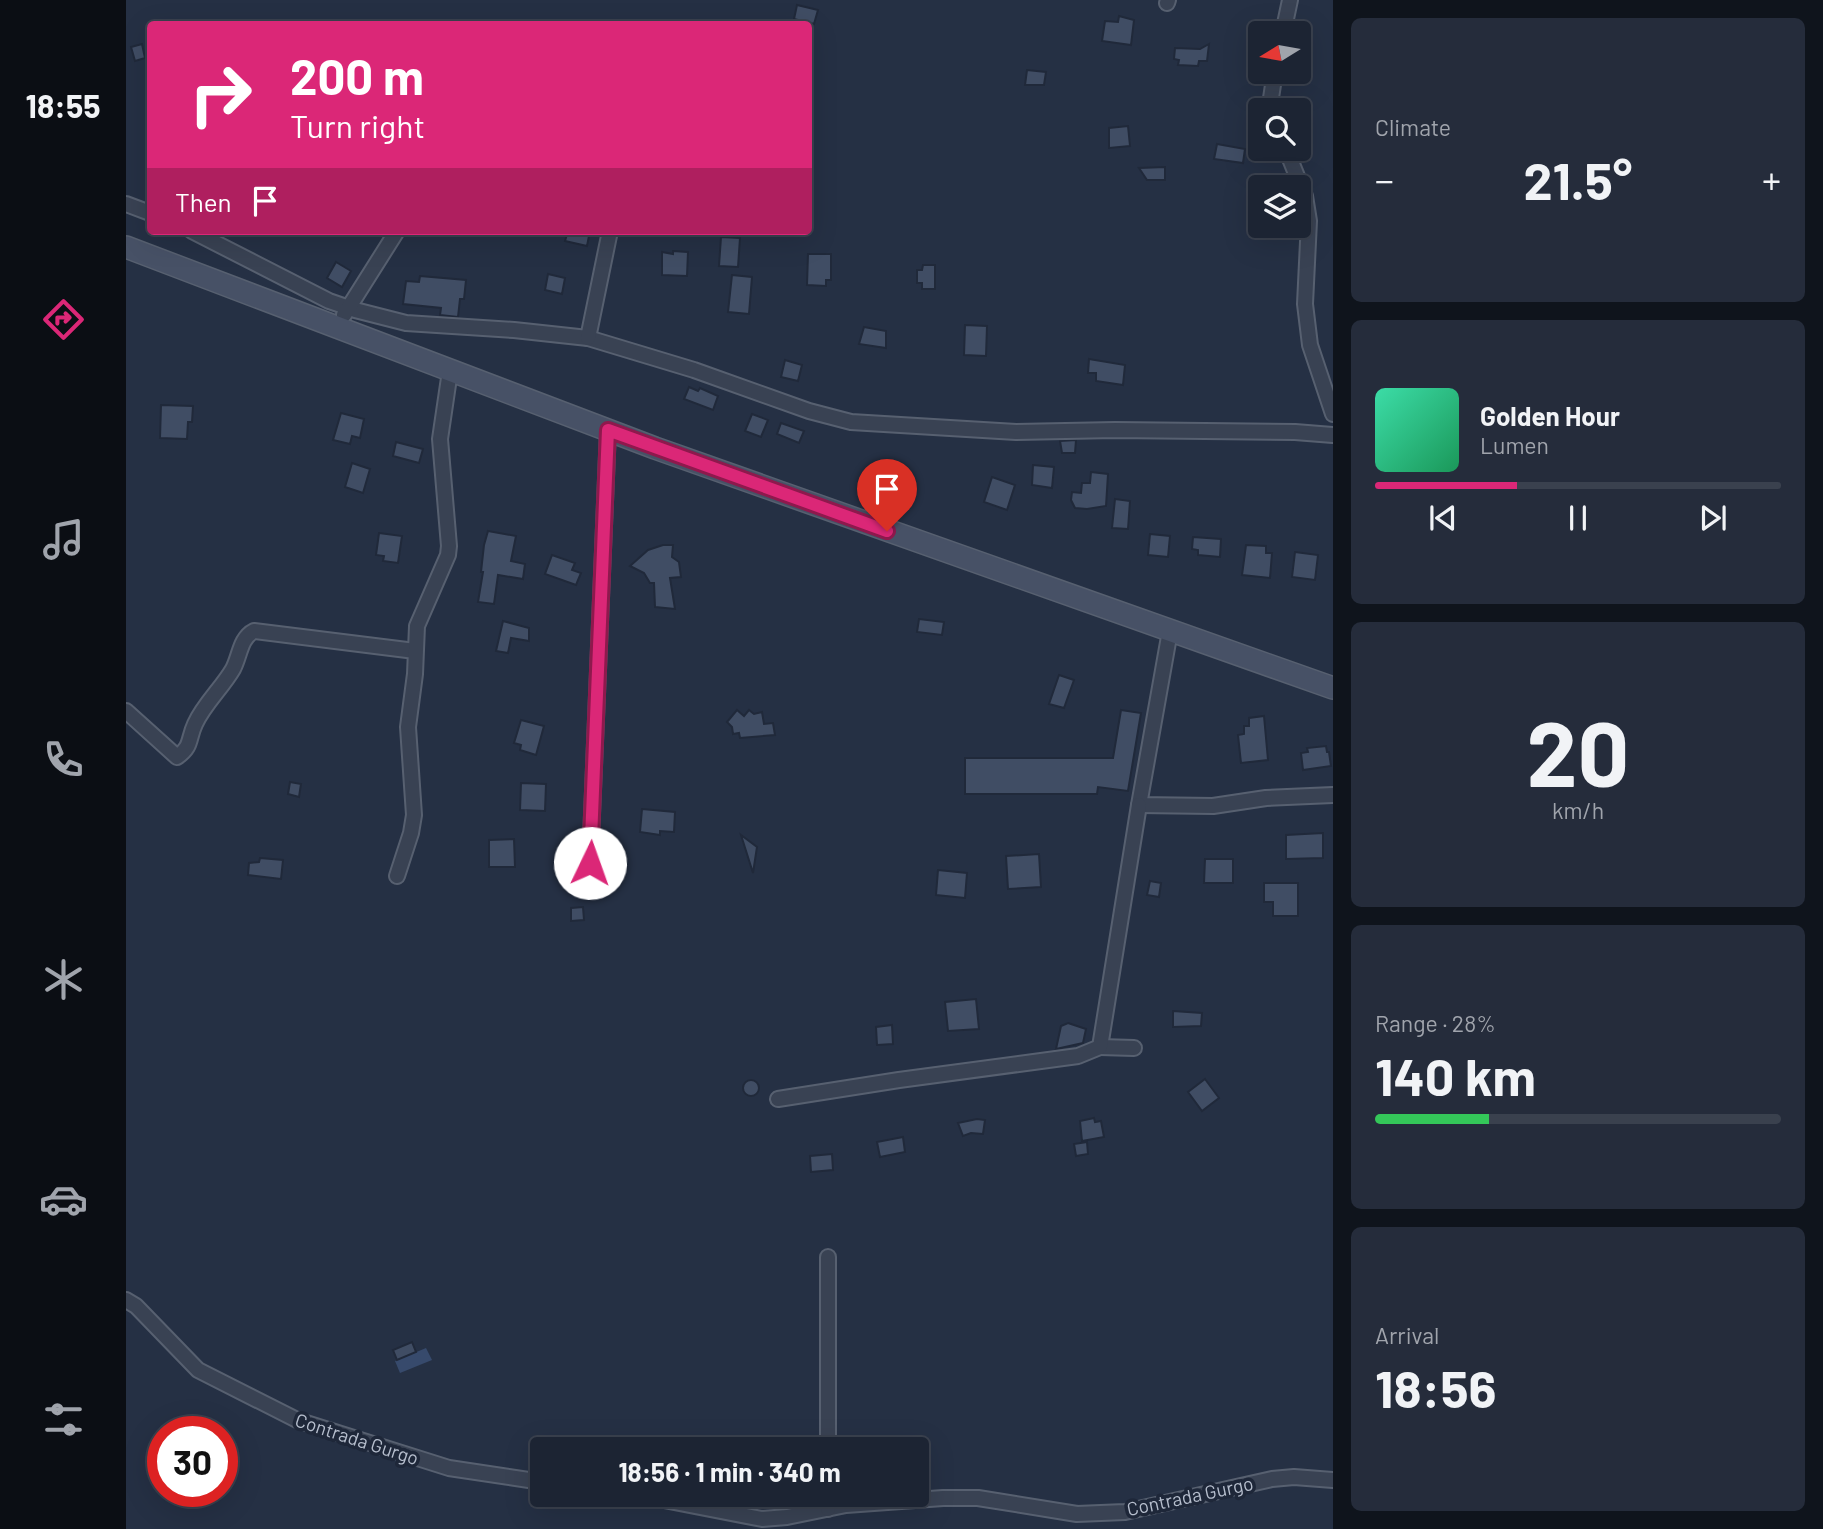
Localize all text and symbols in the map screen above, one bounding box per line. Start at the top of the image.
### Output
north arrow [1248,21,1311,84]
map controls [1248,21,1311,238]
text: 200 m [290,46,424,105]
icon: right [175,49,266,140]
text: 18:55 [26,86,100,124]
button: search [1248,98,1311,161]
text: Turn right [290,106,425,144]
text: Climate [1375,113,1451,141]
text: 21.5° [1524,148,1632,210]
text: − [1375,156,1394,202]
text: + [1762,156,1781,202]
button: layers [1248,175,1311,238]
icon: arrive [246,182,284,220]
text: Then [175,186,232,217]
icon: directions [39,295,88,344]
text: Golden Hour [1480,400,1620,431]
text: Lumen [1480,431,1549,459]
pin [857,459,917,531]
icon: arrive [868,470,906,508]
icon: previous [1424,499,1462,537]
icon: pause [1559,499,1597,537]
icon: next [1694,499,1732,537]
icon: music [39,515,88,564]
text: 20 [1527,696,1629,805]
icon: phone [39,735,88,784]
text: km/h [1552,796,1604,824]
position arrow [553,826,627,900]
icon: climate [39,955,88,1004]
text: Range · 28% [1375,1009,1496,1037]
text: 140 km [1375,1044,1536,1106]
icon: car [39,1175,88,1224]
text: Arrival [1375,1321,1439,1349]
text: 18:56 [1375,1356,1496,1418]
icon: filters [39,1395,88,1444]
street label: Contrada Gurgo [292,1408,422,1469]
speed limit sign: 30 [147,1416,238,1507]
text: 18:56 · 1 min · 340 m [618,1456,841,1487]
street label: Contrada Gurgo [1125,1471,1255,1520]

